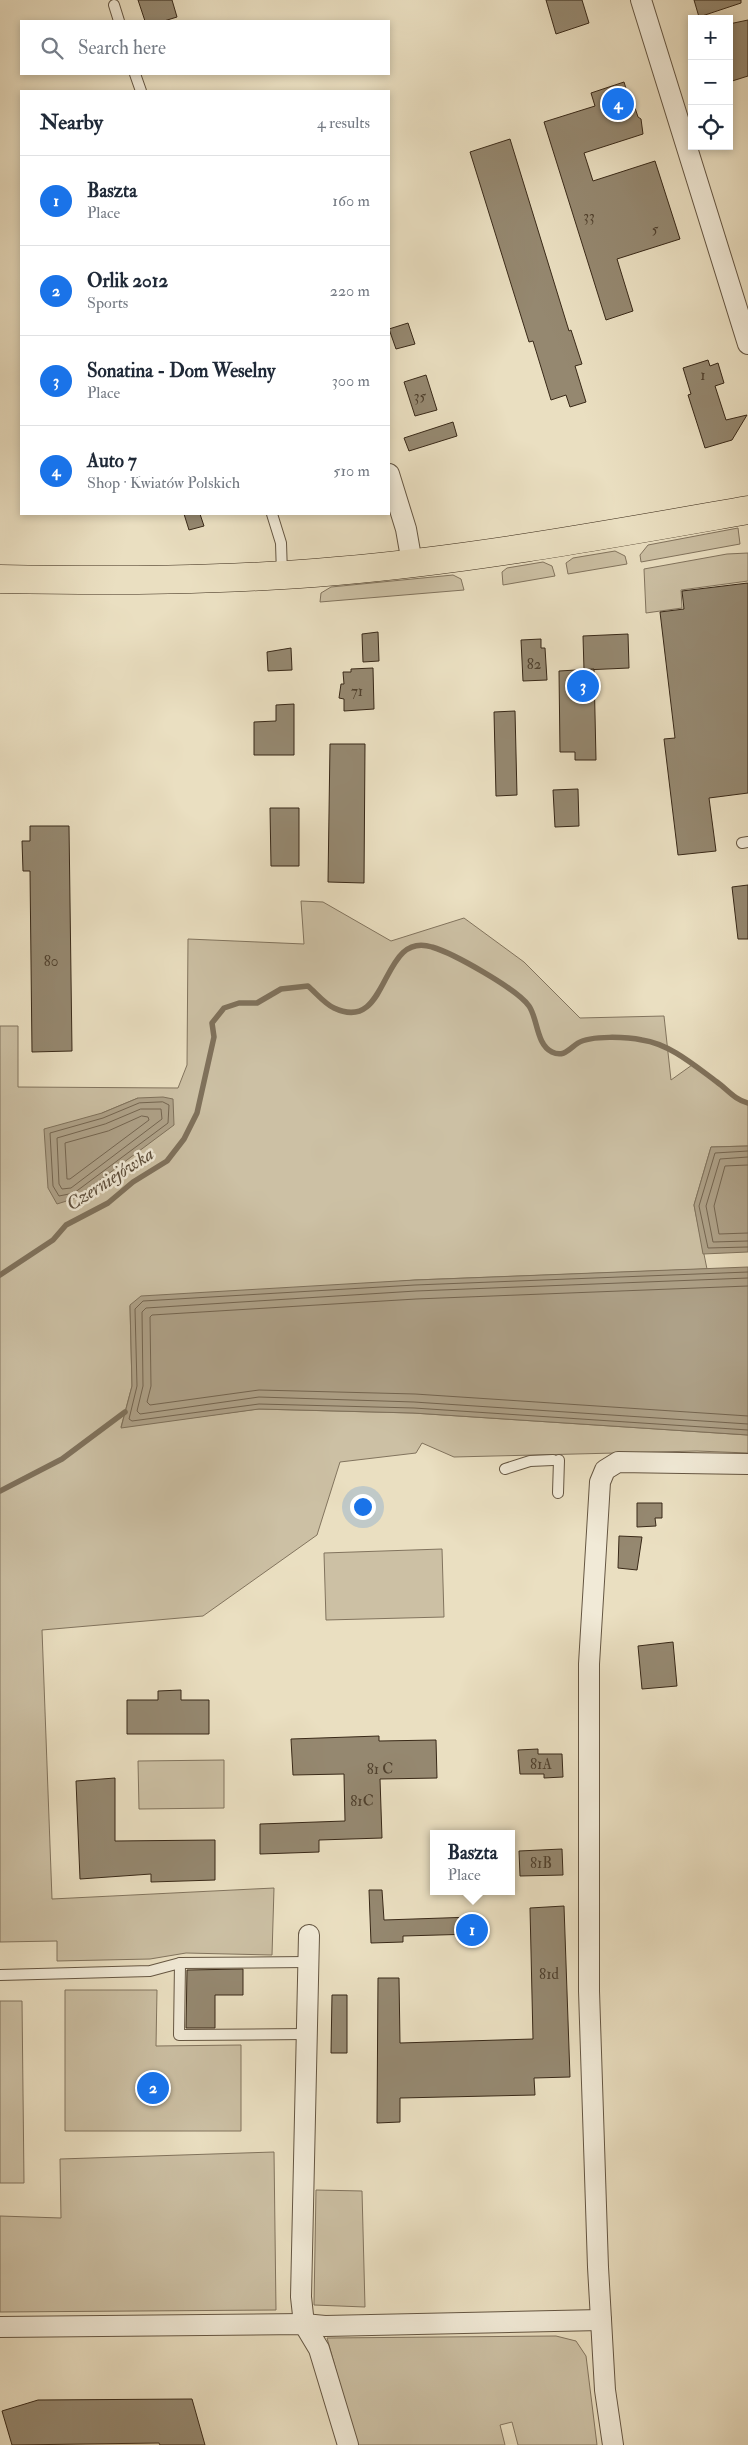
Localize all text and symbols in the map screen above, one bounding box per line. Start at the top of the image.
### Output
map controls [688,15,733,150]
button: + [688,15,733,60]
search box [20,20,390,75]
icon: search [38,34,66,62]
text: Search here [78,36,166,60]
button: − [688,60,733,105]
pin: 4 [602,85,634,123]
button: locate [688,105,733,150]
text: Nearby [40,109,103,136]
text: 4 results [317,113,370,133]
text: Baszta [87,179,137,203]
text: 1 [53,191,59,211]
text: 160 m [332,191,370,211]
text: Place [87,203,120,223]
house number: 33 [583,207,595,226]
house number: 5 [652,220,659,239]
text: Orlik 2012 [87,269,168,293]
text: 2 [52,281,60,301]
text: 220 m [330,281,370,301]
text: Sports [87,293,128,313]
text: Sonatina - Dom Weselny [87,359,275,383]
house number: 1 [700,366,706,385]
text: 3 [53,371,59,391]
text: 300 m [332,371,370,391]
text: Place [87,383,120,403]
house number: 35 [414,387,427,406]
text: Auto 7 [87,449,137,473]
text: 4 [52,461,60,481]
text: 510 m [333,461,370,481]
text: Shop · Kwiatów Polskich [87,473,240,493]
house number: 82 [527,655,542,674]
pin: 3 [567,667,599,705]
house number: 71 [351,682,363,701]
house number: 80 [44,952,58,971]
water label: Czerniejówka [62,1142,159,1216]
your location [350,1494,376,1520]
house number: 81A [530,1755,552,1774]
house number: 81 C [367,1760,393,1779]
house number: 81C [350,1792,374,1811]
popup [430,1830,515,1895]
text: Baszta [448,1841,497,1865]
house number: 81B [530,1854,552,1873]
text: Place [448,1865,481,1885]
pin: 1 [456,1911,488,1949]
house number: 81d [539,1965,560,1984]
pin: 2 [137,2069,169,2107]

